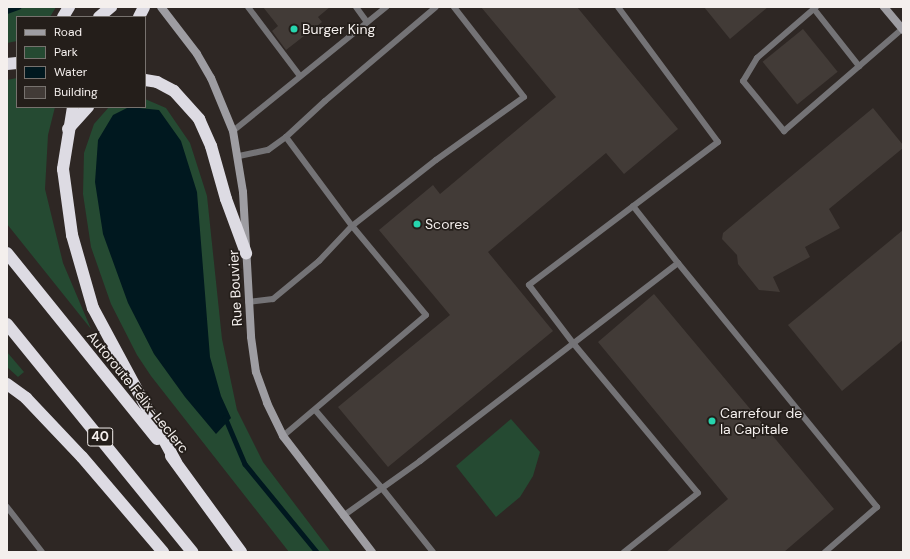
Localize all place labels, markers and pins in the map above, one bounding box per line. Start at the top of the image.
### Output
place label: Burger King [302,21,375,37]
marker: Burger King [289,24,299,34]
place label: Scores [425,216,469,232]
marker: Scores [412,219,422,229]
place label: Carrefour de la Capitale [720,405,802,438]
marker: Carrefour de la Capitale [707,416,717,426]

